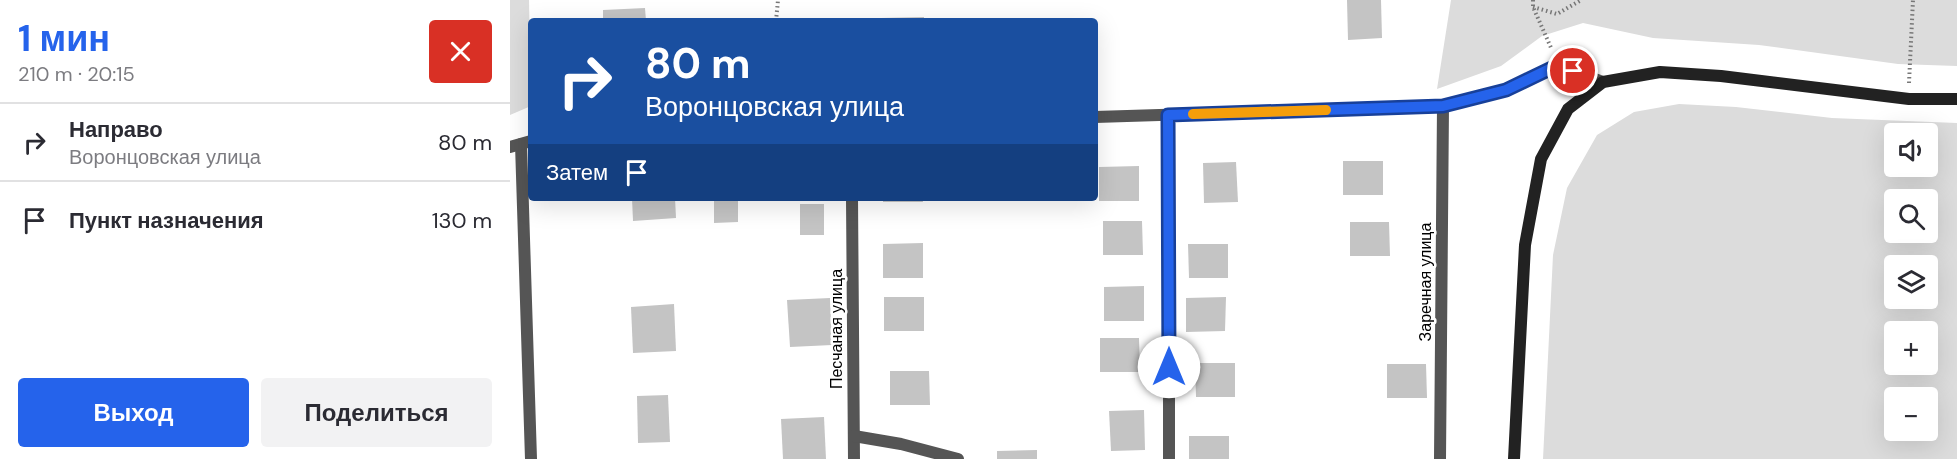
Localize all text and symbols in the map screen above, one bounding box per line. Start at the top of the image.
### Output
text: 1 мин [18,15,110,62]
button: close [429,20,492,83]
text: 80 m [645,36,751,91]
icon: right [546,42,624,120]
pin [1547,45,1598,96]
icon: arrive [1556,54,1589,87]
text: 210 m · 20:15 [18,61,135,87]
text: Воронцовская улица [645,89,904,124]
text: Направо [69,115,163,144]
map controls [1884,123,1938,441]
button: sound [1884,123,1938,177]
icon: right [18,126,51,159]
text: 80 m [438,128,492,157]
text: Воронцовская улица [69,144,261,170]
icon: arrive [620,156,653,189]
text: Затем [546,158,608,187]
button: search [1884,189,1938,243]
icon: arrive [18,204,51,237]
text: Пункт назначения [69,206,264,235]
text: 130 m [432,206,492,235]
street label: Заречная улица [1415,223,1436,341]
button: layers [1884,255,1938,309]
street label: Песчаная улица [826,269,847,389]
button: + [1884,321,1938,375]
position arrow [1137,335,1201,399]
button: Выход [18,378,249,447]
button: Поделиться [261,378,492,447]
button: − [1884,387,1938,441]

